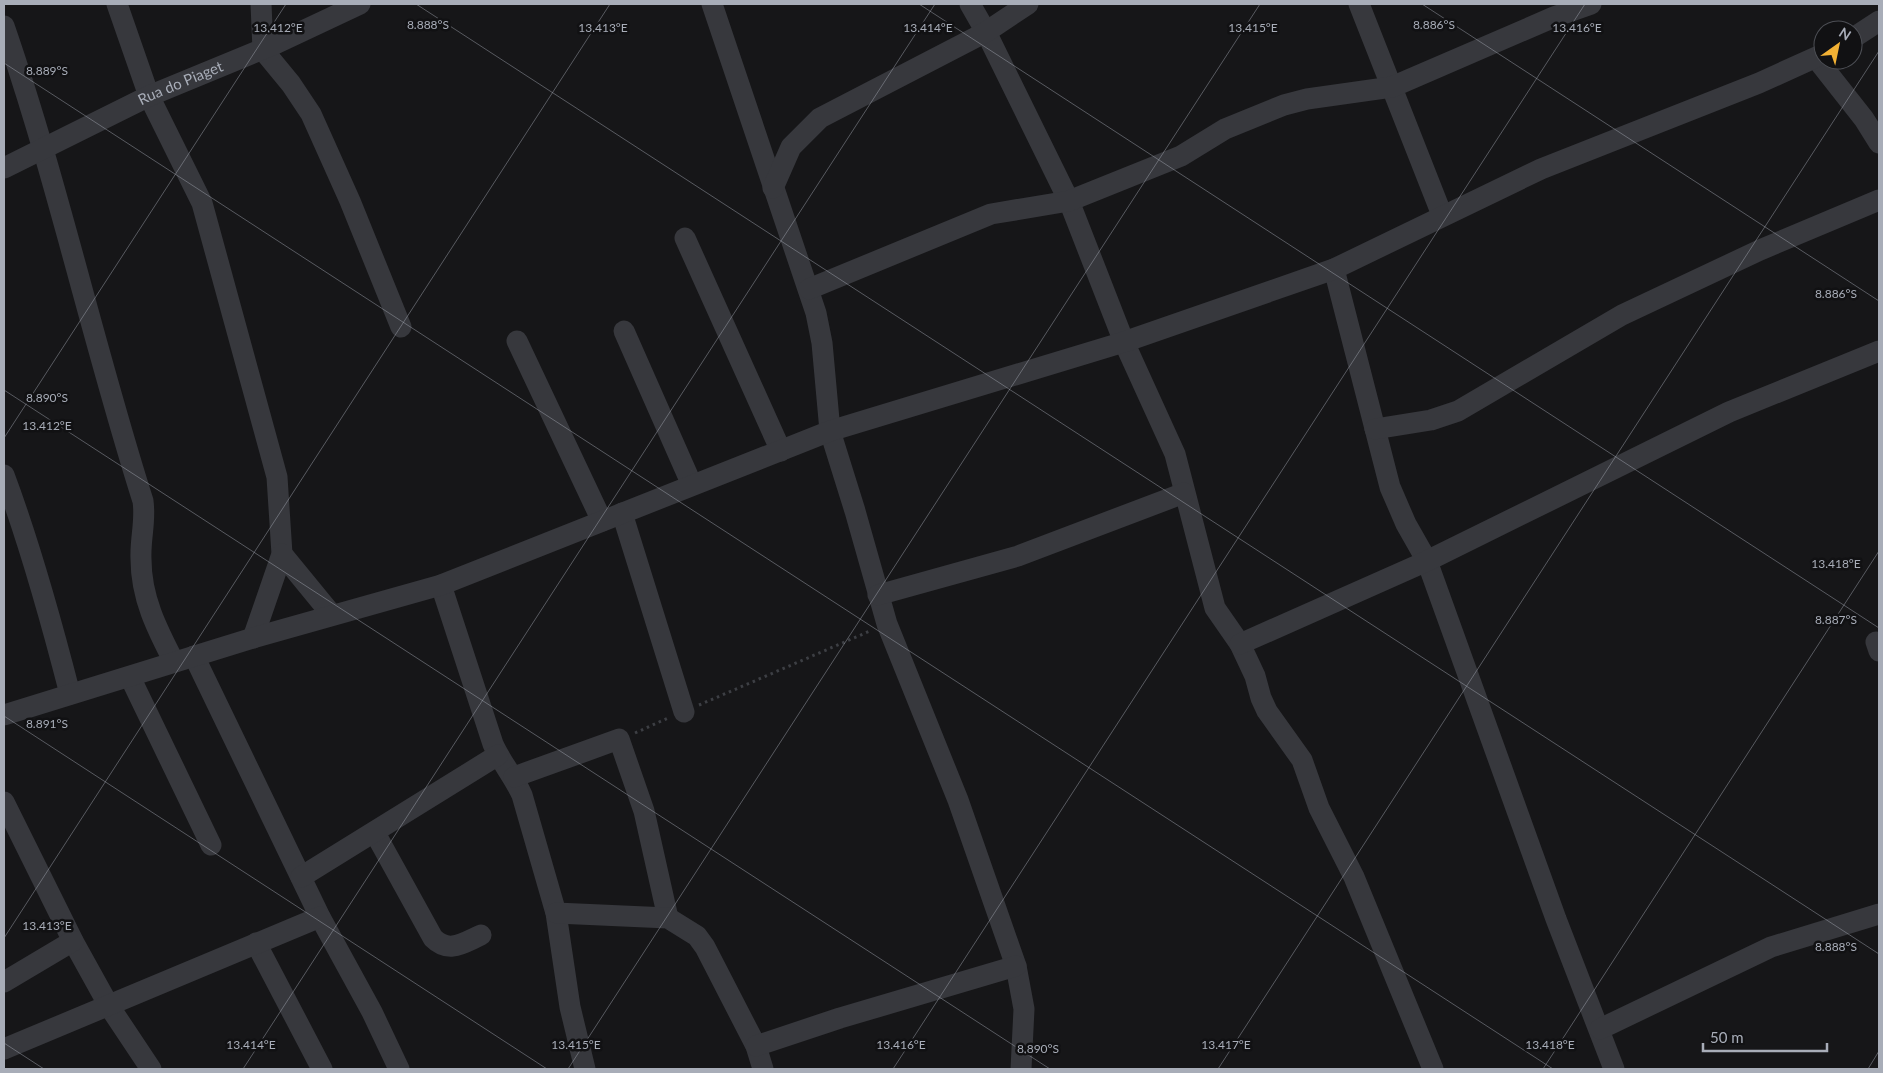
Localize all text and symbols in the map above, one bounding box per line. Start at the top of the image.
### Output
text: 8.888°S [407,17,449,32]
text: 8.886°S [1413,17,1455,32]
text: 13.412°E [253,20,303,35]
text: 13.413°E [578,20,628,35]
text: 13.414°E [903,20,953,35]
text: 13.415°E [1228,20,1278,35]
text: 13.416°E [1552,20,1602,35]
north arrow [1813,20,1863,70]
text: N [1836,24,1855,44]
street label: Rua do Piaget [135,56,226,108]
text: 8.889°S [26,63,68,78]
text: 8.886°S [1815,286,1857,301]
text: 8.890°S [26,390,68,405]
text: 13.412°E [22,418,72,433]
text: 13.418°E [1811,556,1861,571]
text: 8.887°S [1815,612,1857,627]
text: 8.891°S [26,716,68,731]
text: 13.413°E [22,918,72,933]
text: 8.888°S [1815,939,1857,954]
scale bar [1703,1020,1827,1052]
text: 50 m [1710,1028,1744,1046]
text: 13.414°E [226,1037,276,1052]
text: 13.415°E [551,1037,601,1052]
text: 13.416°E [876,1037,926,1052]
text: 13.417°E [1201,1037,1251,1052]
text: 13.418°E [1525,1037,1575,1052]
text: 8.890°S [1017,1041,1059,1056]

